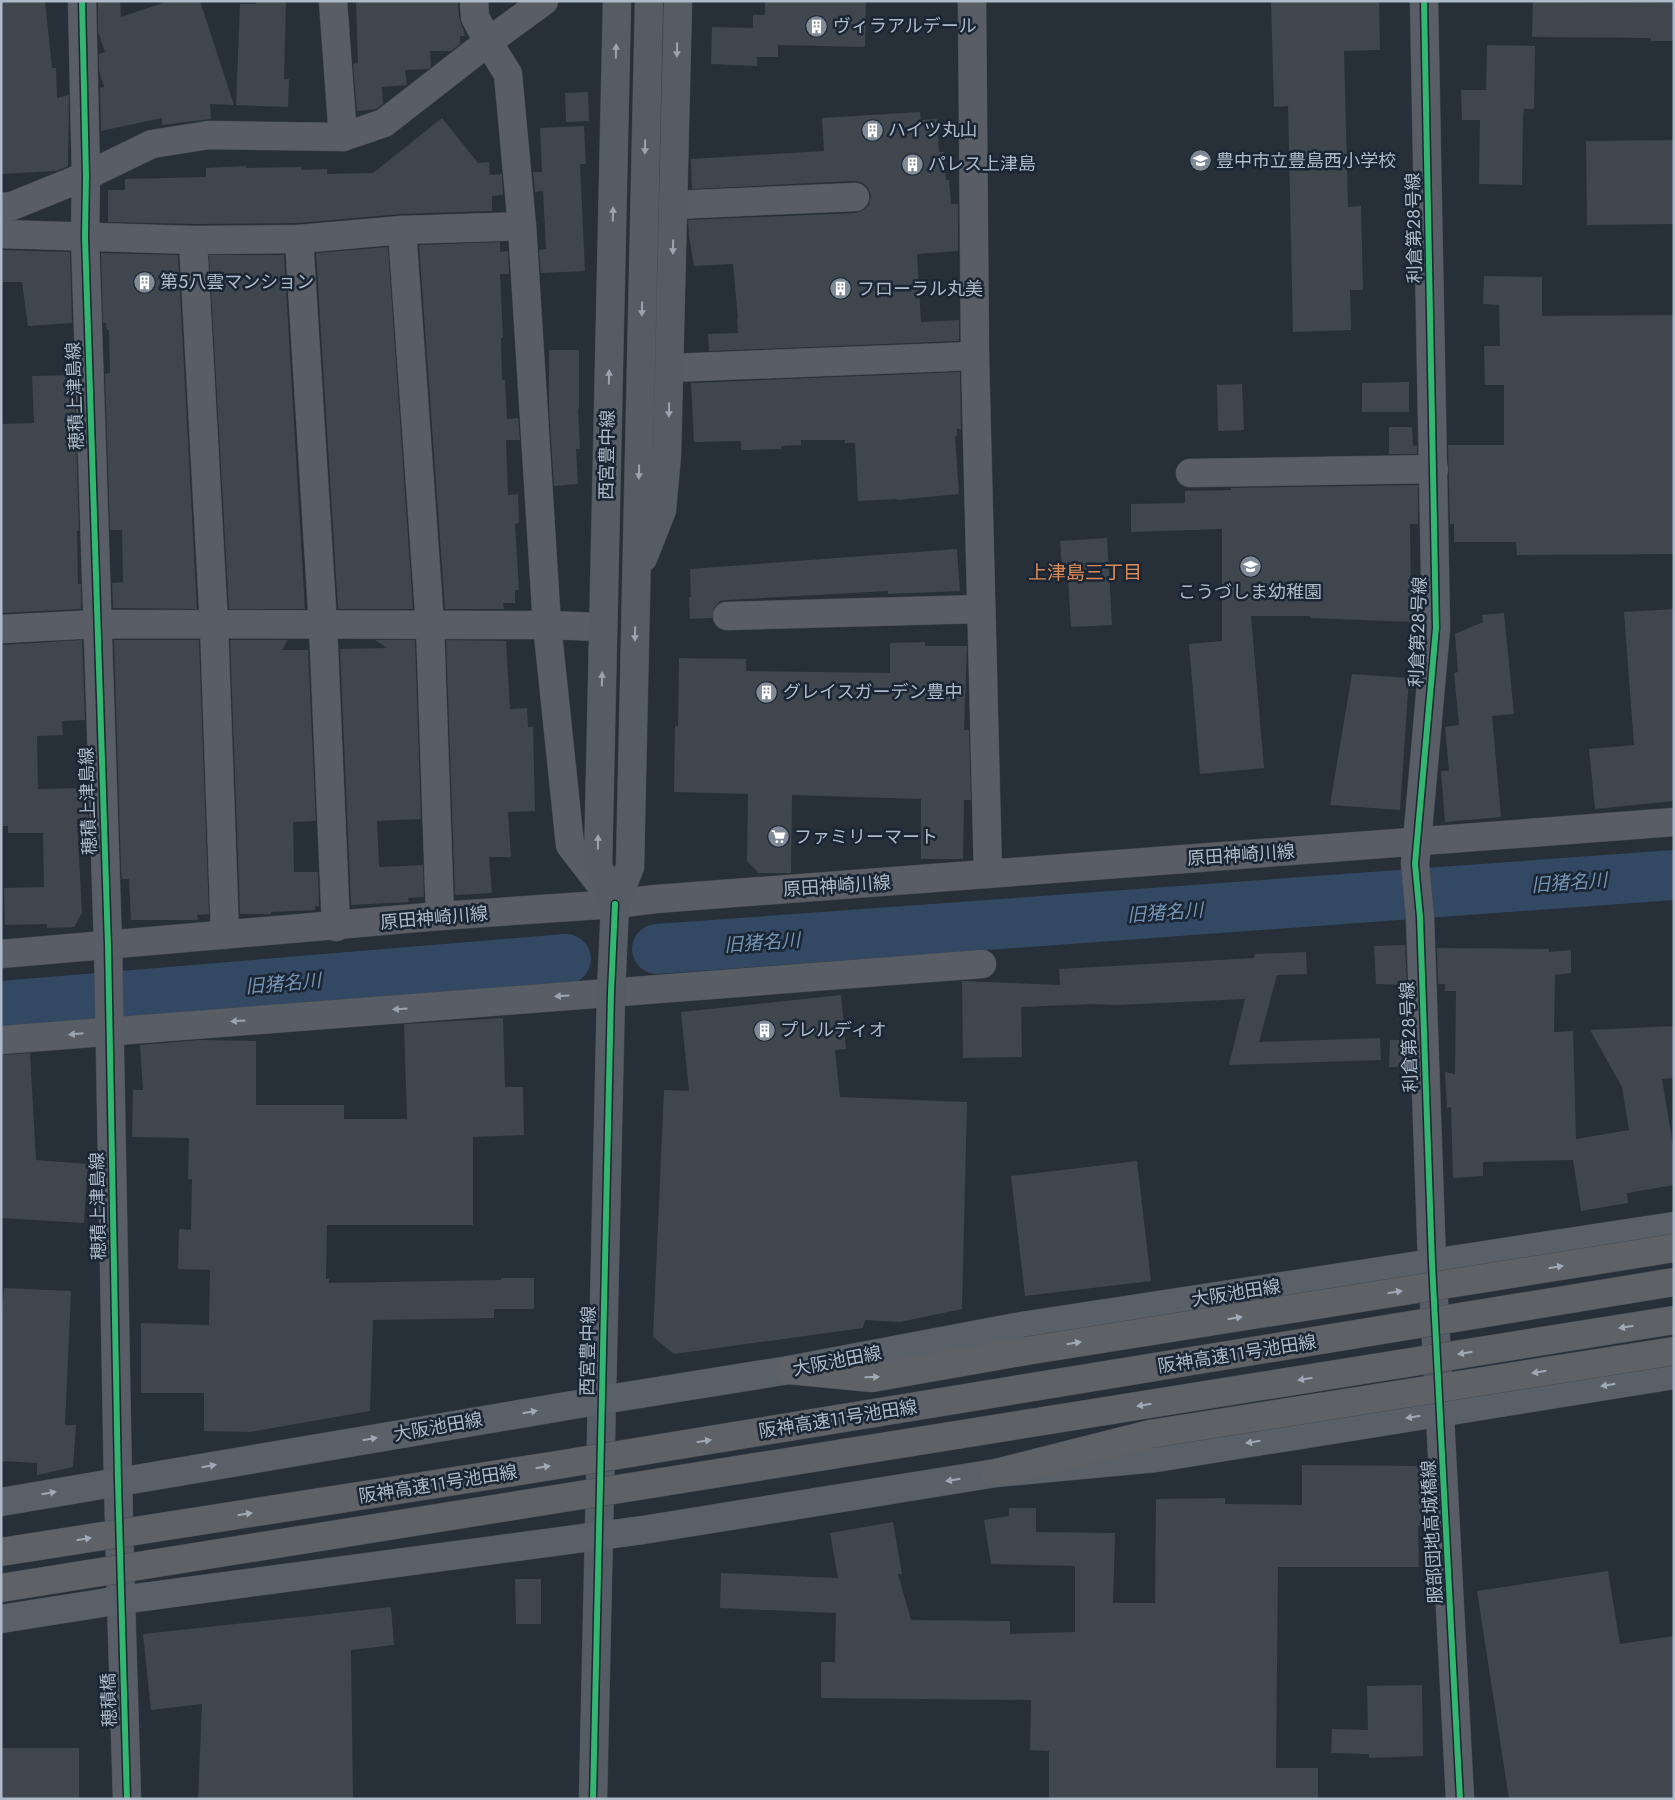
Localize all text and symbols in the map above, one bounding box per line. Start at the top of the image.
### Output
place label: ヴィラアルデール [833,13,977,39]
building icon: ヴィラアルデール [805,14,829,38]
one-way arrow [673,42,681,58]
one-way arrow [613,43,621,59]
place label: ハイツ丸山 [888,117,978,143]
building icon: ハイツ丸山 [860,118,884,142]
one-way arrow [641,139,649,155]
place label: 豊中市立豊島西小学校 [1216,148,1396,174]
school or university icon: 豊中市立豊島西小学校 [1188,149,1212,173]
place label: パレス上津島 [928,151,1036,177]
building icon: パレス上津島 [900,152,924,176]
street label: 利倉第２８号線 [1400,172,1428,284]
one-way arrow [609,206,617,222]
one-way arrow [668,240,676,256]
place label: 第5八雲マンション [160,269,314,295]
building icon: 第5八雲マンション [132,270,156,294]
place label: フローラル丸美 [857,276,983,302]
building icon: フローラル丸美 [829,277,853,301]
one-way arrow [638,301,646,317]
street label: 穂積上津島線 [60,342,90,450]
one-way arrow [605,369,613,385]
one-way arrow [664,402,672,418]
street label: 西宮豊中線 [593,410,621,500]
one-way arrow [634,464,642,480]
school or university icon: こうづしま幼稚園 [1238,555,1262,579]
district label: 上津島三丁目 [1028,559,1142,586]
street label: 利倉第２８号線 [1403,576,1433,688]
place label: こうづしま幼稚園 [1178,579,1322,605]
one-way arrow [631,626,639,642]
one-way arrow [598,671,606,687]
place label: グレイスガーデン豊中 [783,679,962,705]
building icon: グレイスガーデン豊中 [755,680,779,704]
street label: 穂積上津島線 [73,747,103,855]
place label: ファミリーマート [794,824,938,850]
supermarket icon: ファミリーマート [766,825,790,849]
one-way arrow [595,834,603,850]
street label: 原田神崎川線 [1186,838,1296,872]
water label: 旧猪名川 [1530,866,1610,899]
street label: 原田神崎川線 [782,869,892,903]
water label: 旧猪名川 [1126,896,1206,929]
street label: 原田神崎川線 [379,900,489,936]
water label: 旧猪名川 [723,926,803,959]
water label: 旧猪名川 [244,967,324,1000]
street label: 利倉第２８号線 [1394,981,1424,1093]
one-way arrow [554,993,570,1001]
one-way arrow [392,1005,408,1013]
one-way arrow [230,1017,246,1025]
place label: プレルディオ [780,1017,887,1043]
building icon: プレルディオ [752,1018,776,1042]
one-way arrow [68,1030,84,1038]
street label: 穂積上津島線 [84,1152,112,1260]
one-way arrow [1548,1263,1564,1271]
street label: 大阪池田線 [1190,1273,1282,1313]
one-way arrow [1387,1288,1403,1296]
street label: 西宮豊中線 [574,1306,602,1396]
one-way arrow [1227,1313,1243,1321]
one-way arrow [1617,1324,1633,1332]
street label: 阪神高速11号池田線 [1156,1329,1318,1379]
one-way arrow [1066,1339,1082,1347]
street label: 大阪池田線 [790,1340,884,1382]
one-way arrow [1457,1350,1473,1358]
one-way arrow [1531,1369,1547,1377]
one-way arrow [864,1373,880,1381]
one-way arrow [1296,1375,1312,1383]
one-way arrow [1600,1382,1616,1390]
street label: 阪神高速11号池田線 [757,1394,919,1444]
one-way arrow [1136,1401,1152,1409]
street label: 大阪池田線 [391,1406,485,1448]
one-way arrow [522,1407,538,1415]
one-way arrow [1405,1413,1421,1421]
one-way arrow [362,1434,378,1442]
one-way arrow [696,1436,712,1444]
one-way arrow [1245,1439,1261,1447]
street label: 阪神高速11号池田線 [357,1459,519,1509]
street label: 服部団地高城橋線 [1415,1459,1449,1605]
one-way arrow [202,1461,218,1469]
one-way arrow [536,1463,552,1471]
one-way arrow [945,1476,961,1484]
one-way arrow [42,1489,58,1497]
one-way arrow [237,1510,253,1518]
one-way arrow [76,1535,92,1543]
street label: 穂積橋 [95,1673,123,1727]

